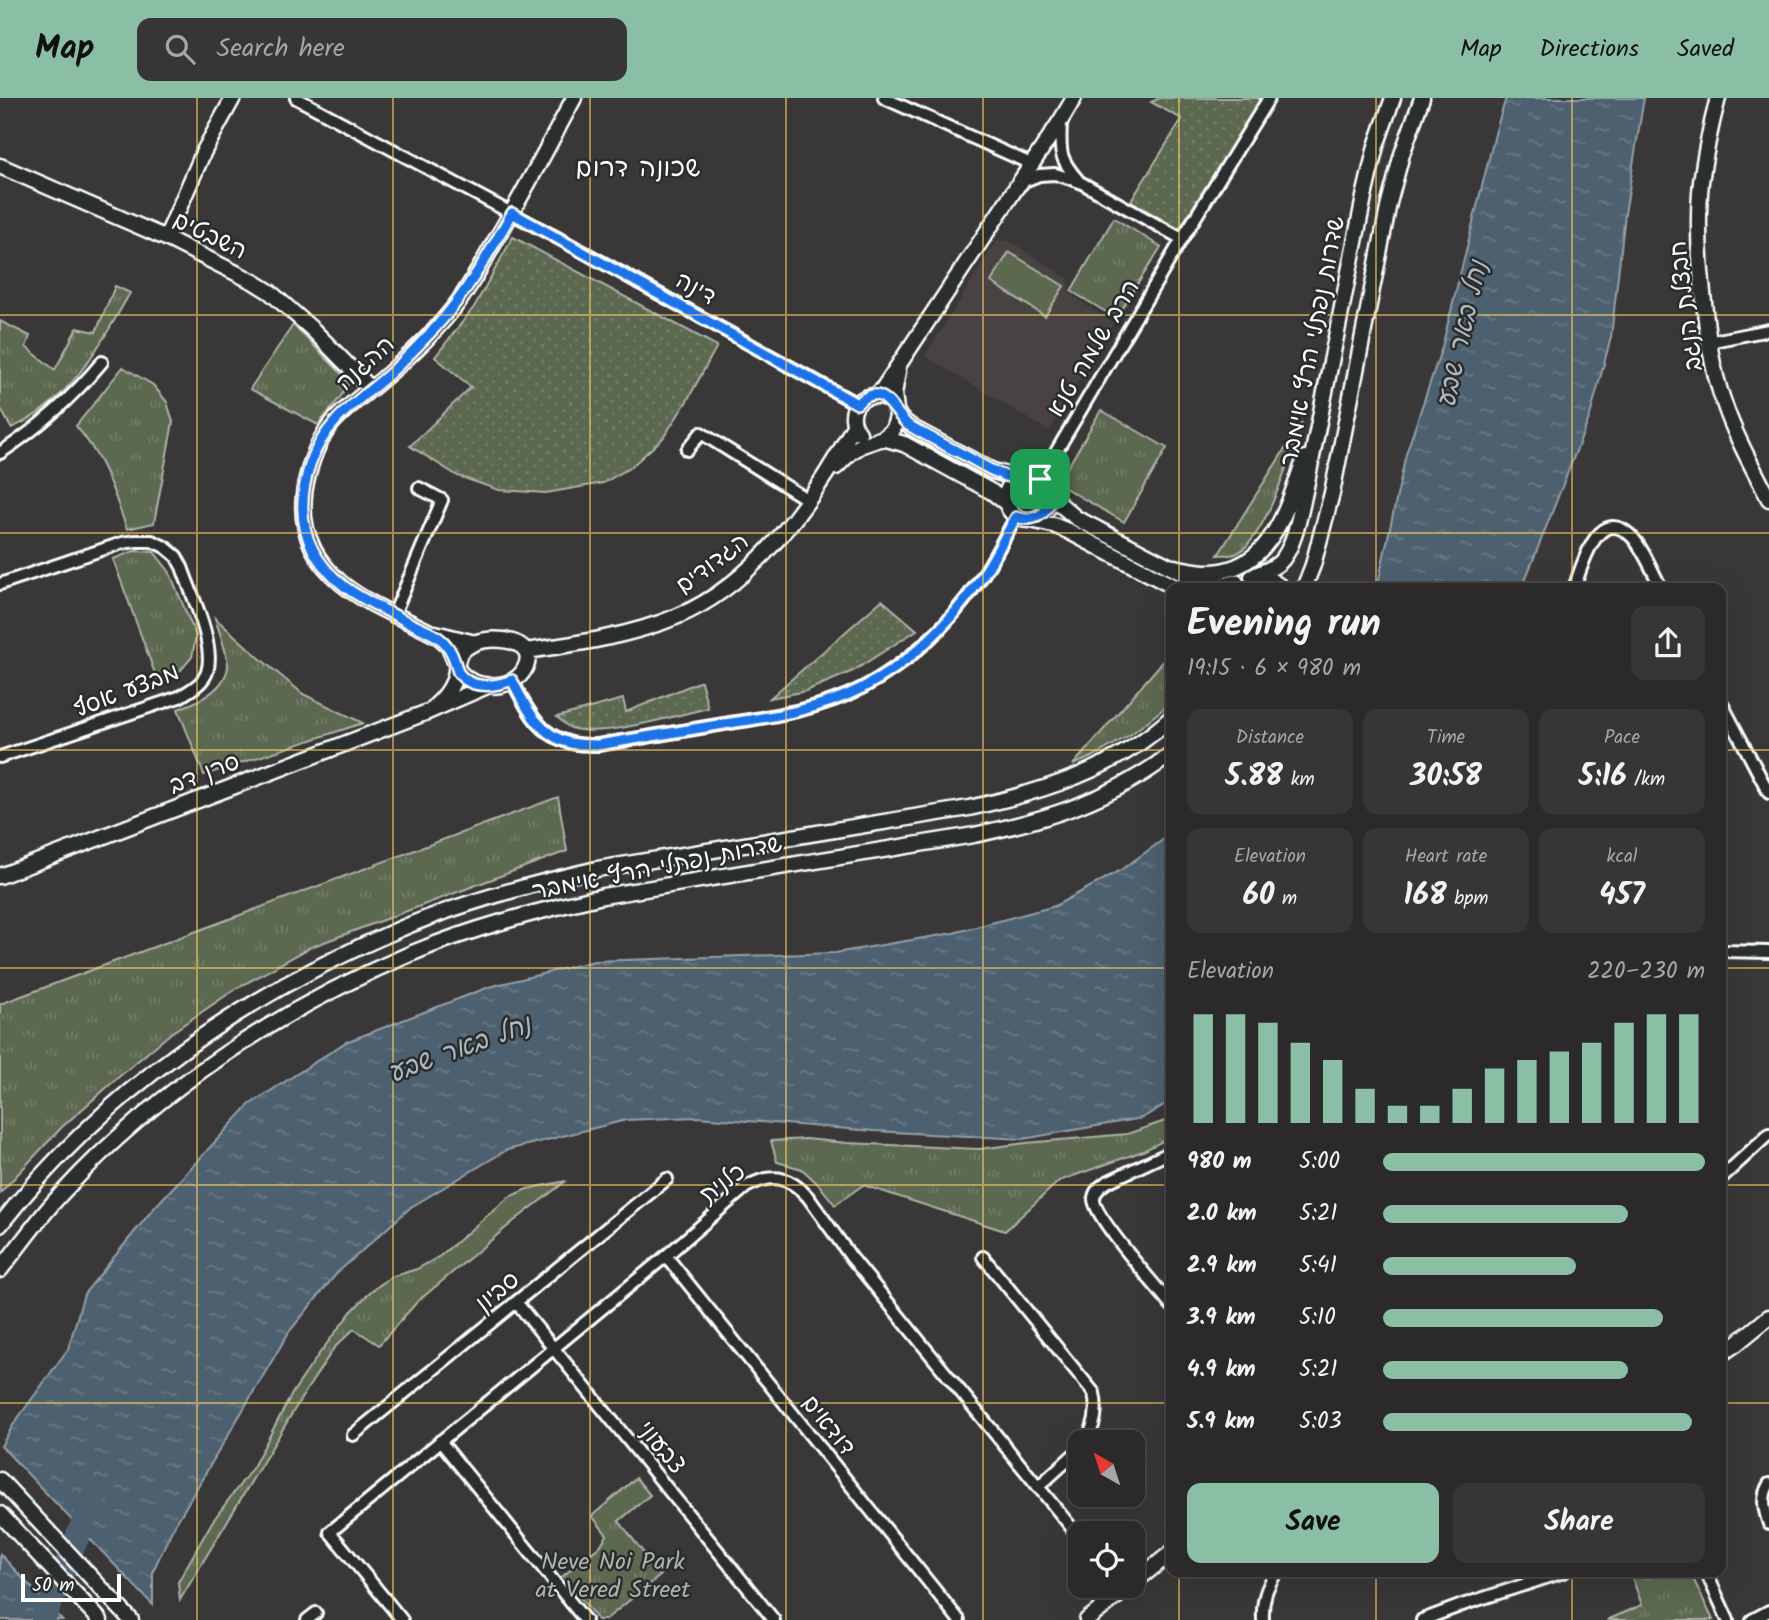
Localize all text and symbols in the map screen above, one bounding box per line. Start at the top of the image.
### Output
search box [137,18,627,81]
text: Map [35,23,95,76]
text: Search here [217,28,345,70]
icon: search [161,30,199,68]
text: Map [1460,30,1502,69]
text: Directions [1540,30,1639,69]
text: Saved [1677,30,1734,69]
district label: שכונה דרום [576,148,700,190]
street label: השבטים [165,202,253,271]
street label: שדרות נפתלי הרץ אימבר [1270,213,1357,470]
street label: חבצלת הנגב [1659,239,1714,373]
water label: נחל באר שבע [1426,255,1501,412]
street label: דינה [667,262,723,317]
street label: הרב שלמה טנא [1038,272,1151,425]
street label: ההגנה [327,327,405,402]
pin [1010,449,1070,509]
icon: arrive [1021,460,1059,498]
street label: הגדודים [668,523,758,605]
text: Evening run [1187,595,1381,655]
button: share [1631,606,1705,680]
text: 19:15 · 6 × 980 m [1187,651,1361,687]
street label: מבצע אסף [68,653,185,729]
text: Distance [1236,723,1304,753]
text: Time [1427,723,1465,753]
text: Pace [1604,723,1640,753]
street label: סרן דב [163,743,246,806]
text: 5.88 [1225,753,1283,801]
text: 30:58 [1410,753,1482,801]
text: 5:16 [1579,753,1627,801]
text: km [1283,765,1315,795]
text: /km [1627,765,1665,795]
street label: שדרות נפתלי הרץ אימבר [529,825,786,912]
text: Elevation [1234,842,1306,872]
text: Heart rate [1405,842,1487,872]
text: kcal [1607,842,1637,872]
text: 60 [1243,872,1274,920]
text: 168 [1404,872,1447,920]
text: 457 [1599,872,1645,920]
text: m [1274,884,1297,914]
text: bpm [1447,884,1488,914]
text: Elevation [1187,954,1274,990]
text: 220–230 m [1587,954,1705,990]
water label: נחל באר שבע [382,1004,539,1095]
text: 980 m [1187,1144,1252,1180]
text: 5:00 [1299,1144,1340,1180]
street label: כלנית [691,1154,754,1215]
text: 2.0 km [1187,1196,1257,1232]
text: 5:21 [1299,1196,1338,1232]
text: 2.9 km [1187,1248,1257,1284]
text: 5:41 [1299,1248,1337,1284]
street label: סביון [467,1262,529,1323]
text: 3.9 km [1187,1300,1256,1336]
text: 5:10 [1299,1300,1336,1336]
text: 4.9 km [1187,1352,1256,1388]
text: 5:21 [1299,1352,1338,1388]
street label: דודאים [791,1387,865,1465]
text: 5.9 km [1187,1404,1255,1440]
text: 5:03 [1299,1404,1342,1440]
street label: צבעוני [627,1412,695,1484]
north arrow [1068,1430,1144,1507]
map controls [1068,1430,1145,1598]
button: Save [1187,1483,1439,1563]
button: Share [1453,1483,1705,1563]
button: locate [1068,1521,1145,1598]
park label: Neve Noi Park at Vered Street [536,1543,691,1610]
scale bar [21,1571,121,1603]
text: 50 m [32,1571,74,1601]

